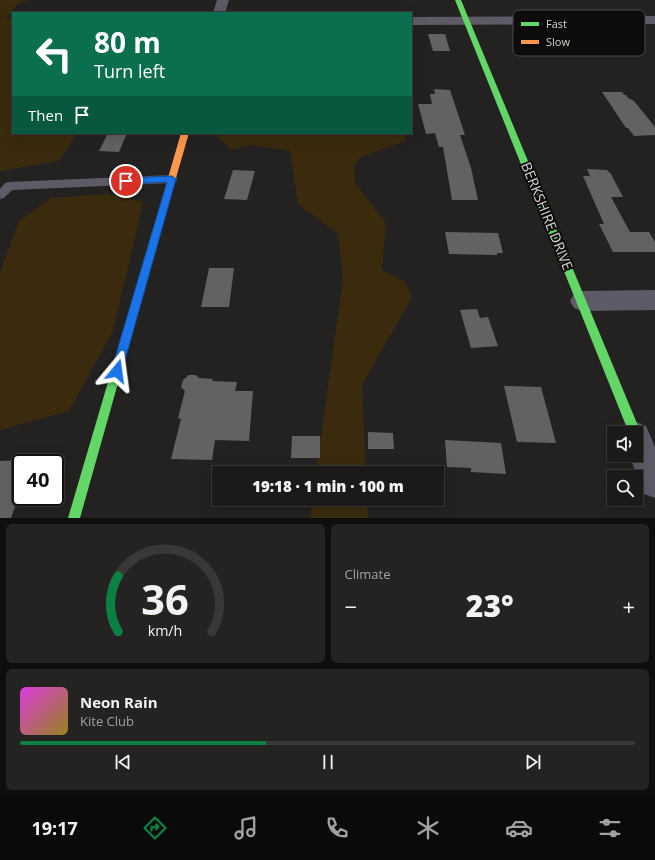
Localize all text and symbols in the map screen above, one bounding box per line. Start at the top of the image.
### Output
legend [513,10,645,56]
text: Fast [546,16,567,31]
text: 80 m [94,23,161,61]
icon: left [28,28,80,80]
text: Slow [546,34,570,49]
text: Turn left [94,59,165,83]
icon: arrive [71,104,93,126]
text: Then [28,105,63,125]
street label: BERKSHIRE DRIVE [517,159,578,273]
pin [109,164,143,198]
icon: arrive [115,170,137,192]
position arrow [96,350,138,392]
map controls [607,426,643,506]
button: sound [607,426,643,462]
speed limit sign: 40 [12,454,64,506]
button: search [607,470,643,506]
text: 19:18 · 1 min · 100 m [252,476,404,496]
text: Climate [345,565,390,583]
text: 36 [141,570,189,626]
text: 23° [466,585,514,626]
text: − [345,591,357,621]
text: + [622,591,635,621]
text: km/h [148,620,183,639]
text: Neon Rain [80,692,158,712]
text: Kite Club [80,712,134,730]
icon: previous [112,751,134,773]
icon: pause [317,751,339,773]
icon: next [522,751,544,773]
icon: directions [141,814,169,842]
icon: music [232,814,260,842]
icon: phone [323,814,351,842]
icon: climate [414,814,442,842]
icon: car [505,814,533,842]
icon: filters [596,814,624,842]
text: 19:17 [31,816,78,840]

